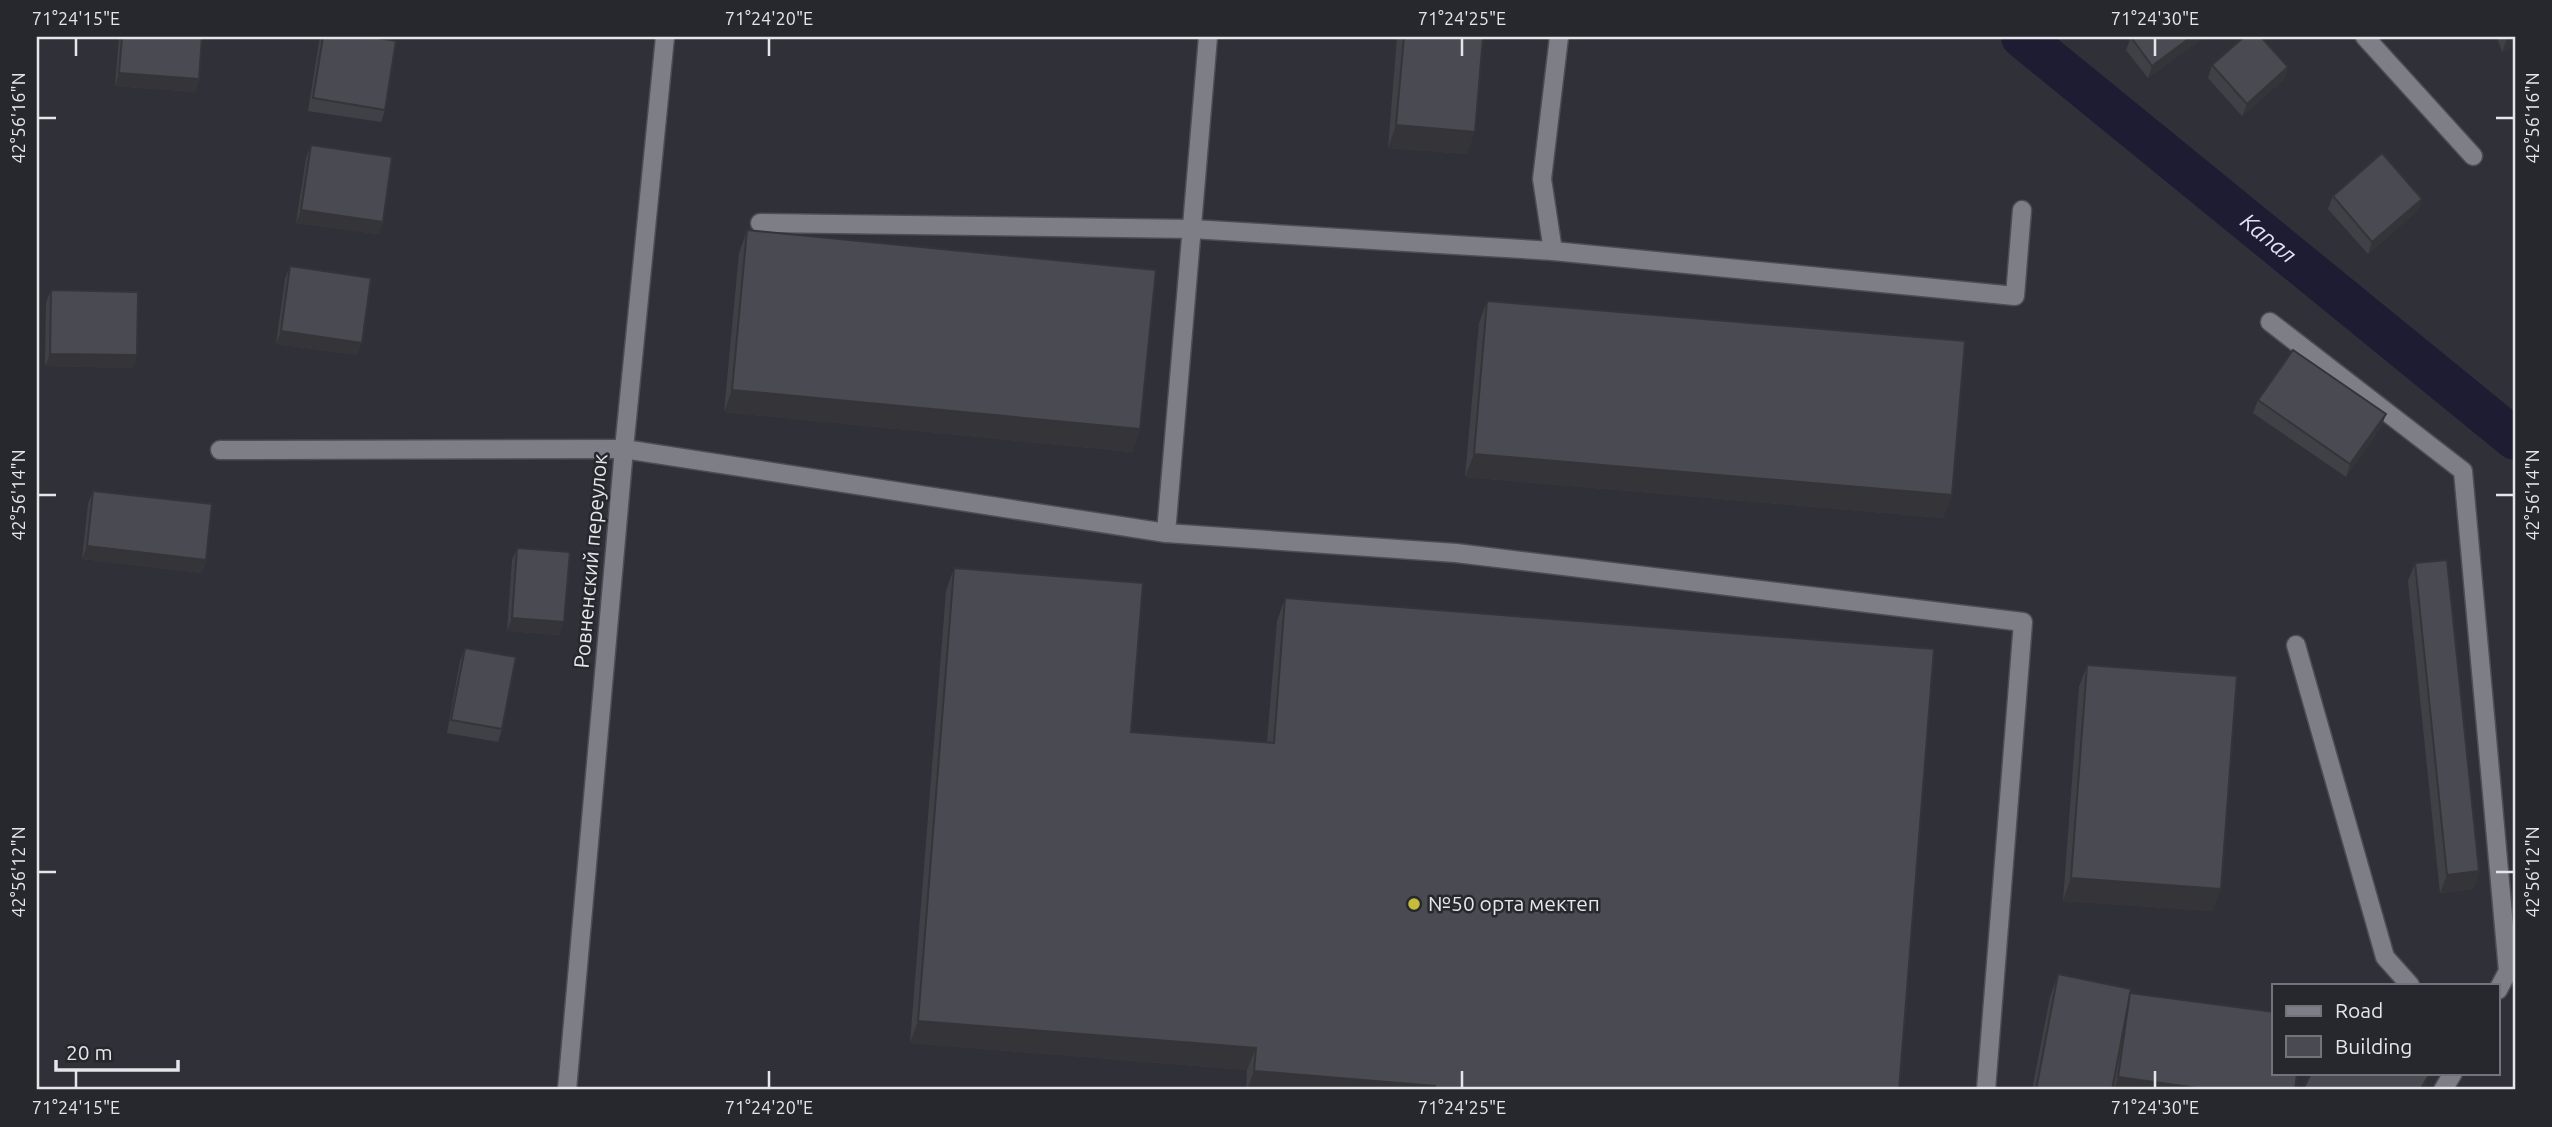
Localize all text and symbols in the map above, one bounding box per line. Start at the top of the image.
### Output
text: 71°24'15"E [32,8,120,28]
text: 71°24'20"E [725,8,813,28]
text: 71°24'25"E [1418,8,1506,28]
text: 71°24'30"E [2111,8,2199,28]
text: 42°56'16"N [8,72,28,164]
text: 42°56'16"N [2522,72,2542,164]
water label: Капал [2236,208,2302,268]
text: 42°56'14"N [8,449,28,541]
text: 42°56'14"N [2522,449,2542,541]
street label: Ровненский переулок [569,452,611,669]
text: 42°56'12"N [8,826,28,918]
text: 42°56'12"N [2522,826,2542,918]
place label: №50 орта мектеп [1428,891,1600,915]
marker: №50 орта мектеп [1406,896,1422,912]
legend [2272,984,2500,1074]
text: Road [2335,998,2383,1022]
scale bar [56,1029,178,1073]
text: Building [2335,1034,2412,1058]
text: 20 m [66,1040,113,1064]
text: 71°24'15"E [32,1097,120,1117]
text: 71°24'20"E [725,1097,813,1117]
text: 71°24'25"E [1418,1097,1506,1117]
text: 71°24'30"E [2111,1097,2199,1117]

